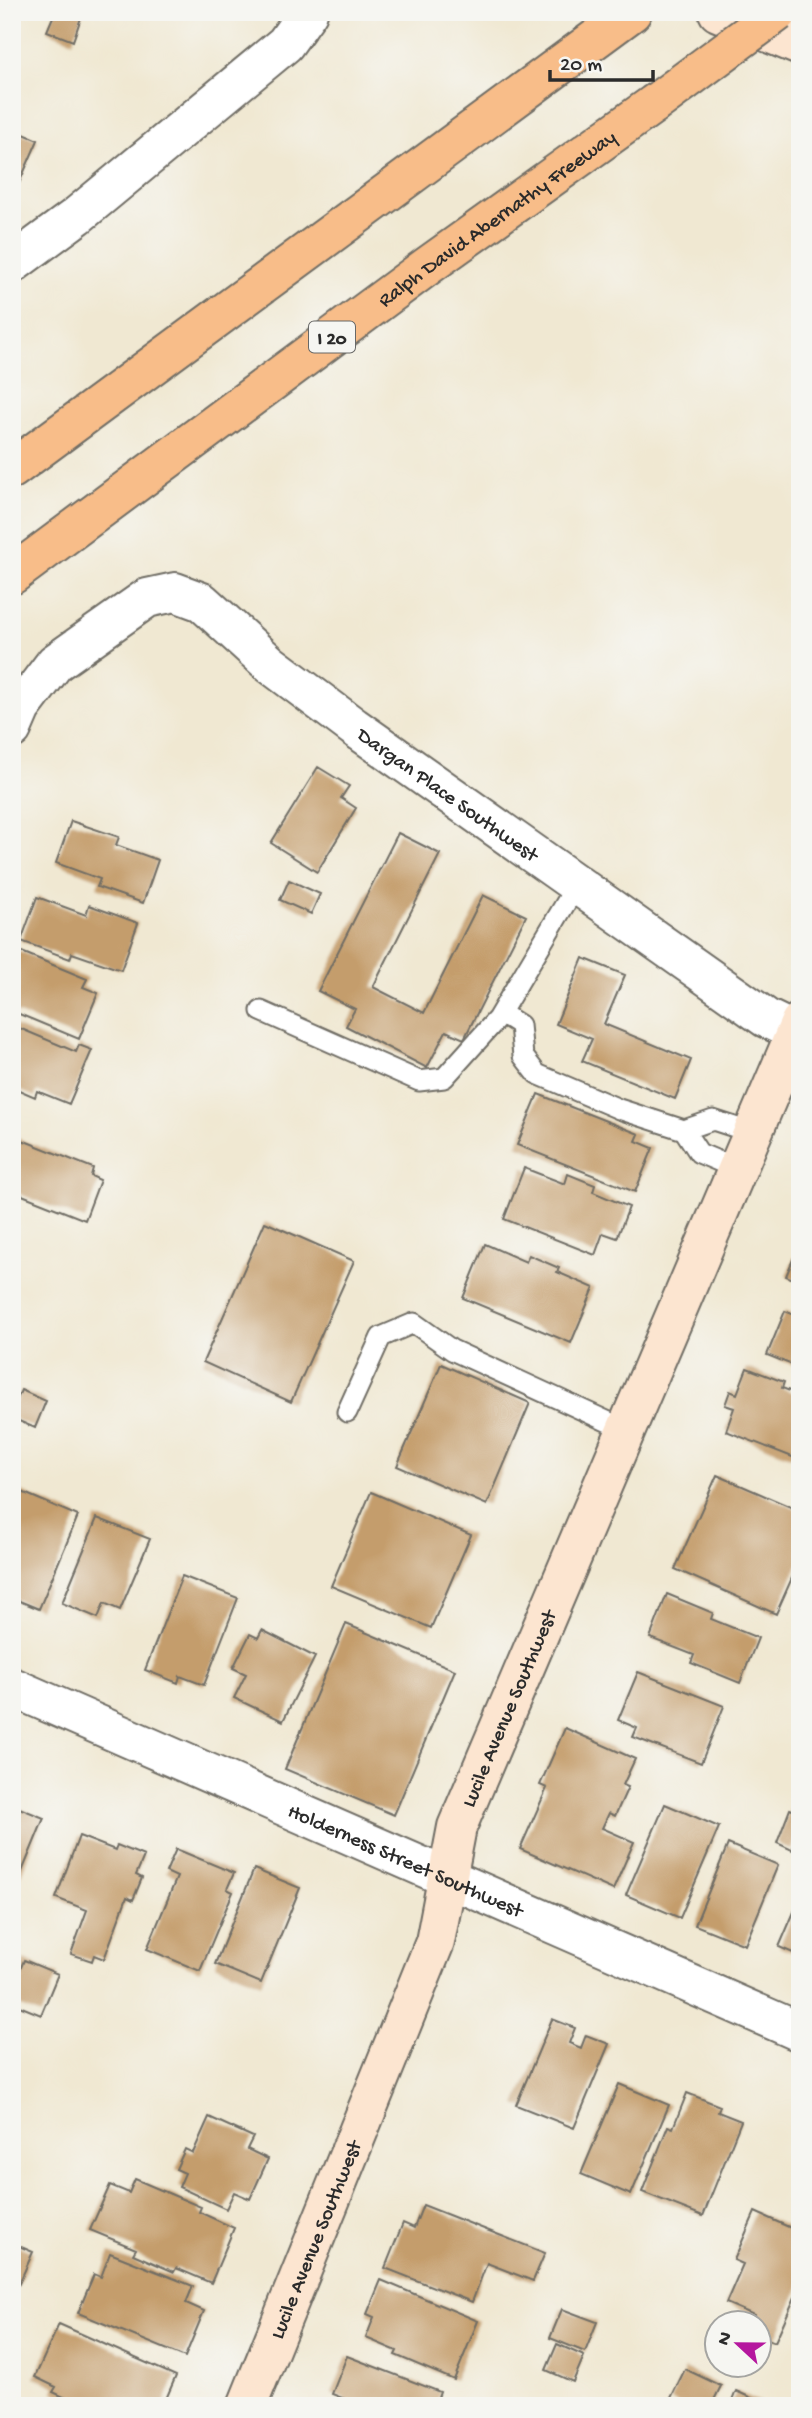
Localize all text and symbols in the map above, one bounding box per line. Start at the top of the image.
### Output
scale bar [550,38,653,82]
text: 20 m [560,54,602,79]
street label: Ralph David Abernathy Freeway [375,126,622,314]
road number: I 20 [309,322,355,352]
street label: Dargan Place Southwest [349,723,544,871]
street label: Lucile Avenue Southwest [458,1605,565,1812]
street label: Holderness Street Southwest [283,1800,528,1926]
street label: Lucile Avenue Southwest [267,2135,370,2343]
north arrow [704,2310,774,2380]
text: N [712,2329,738,2349]

